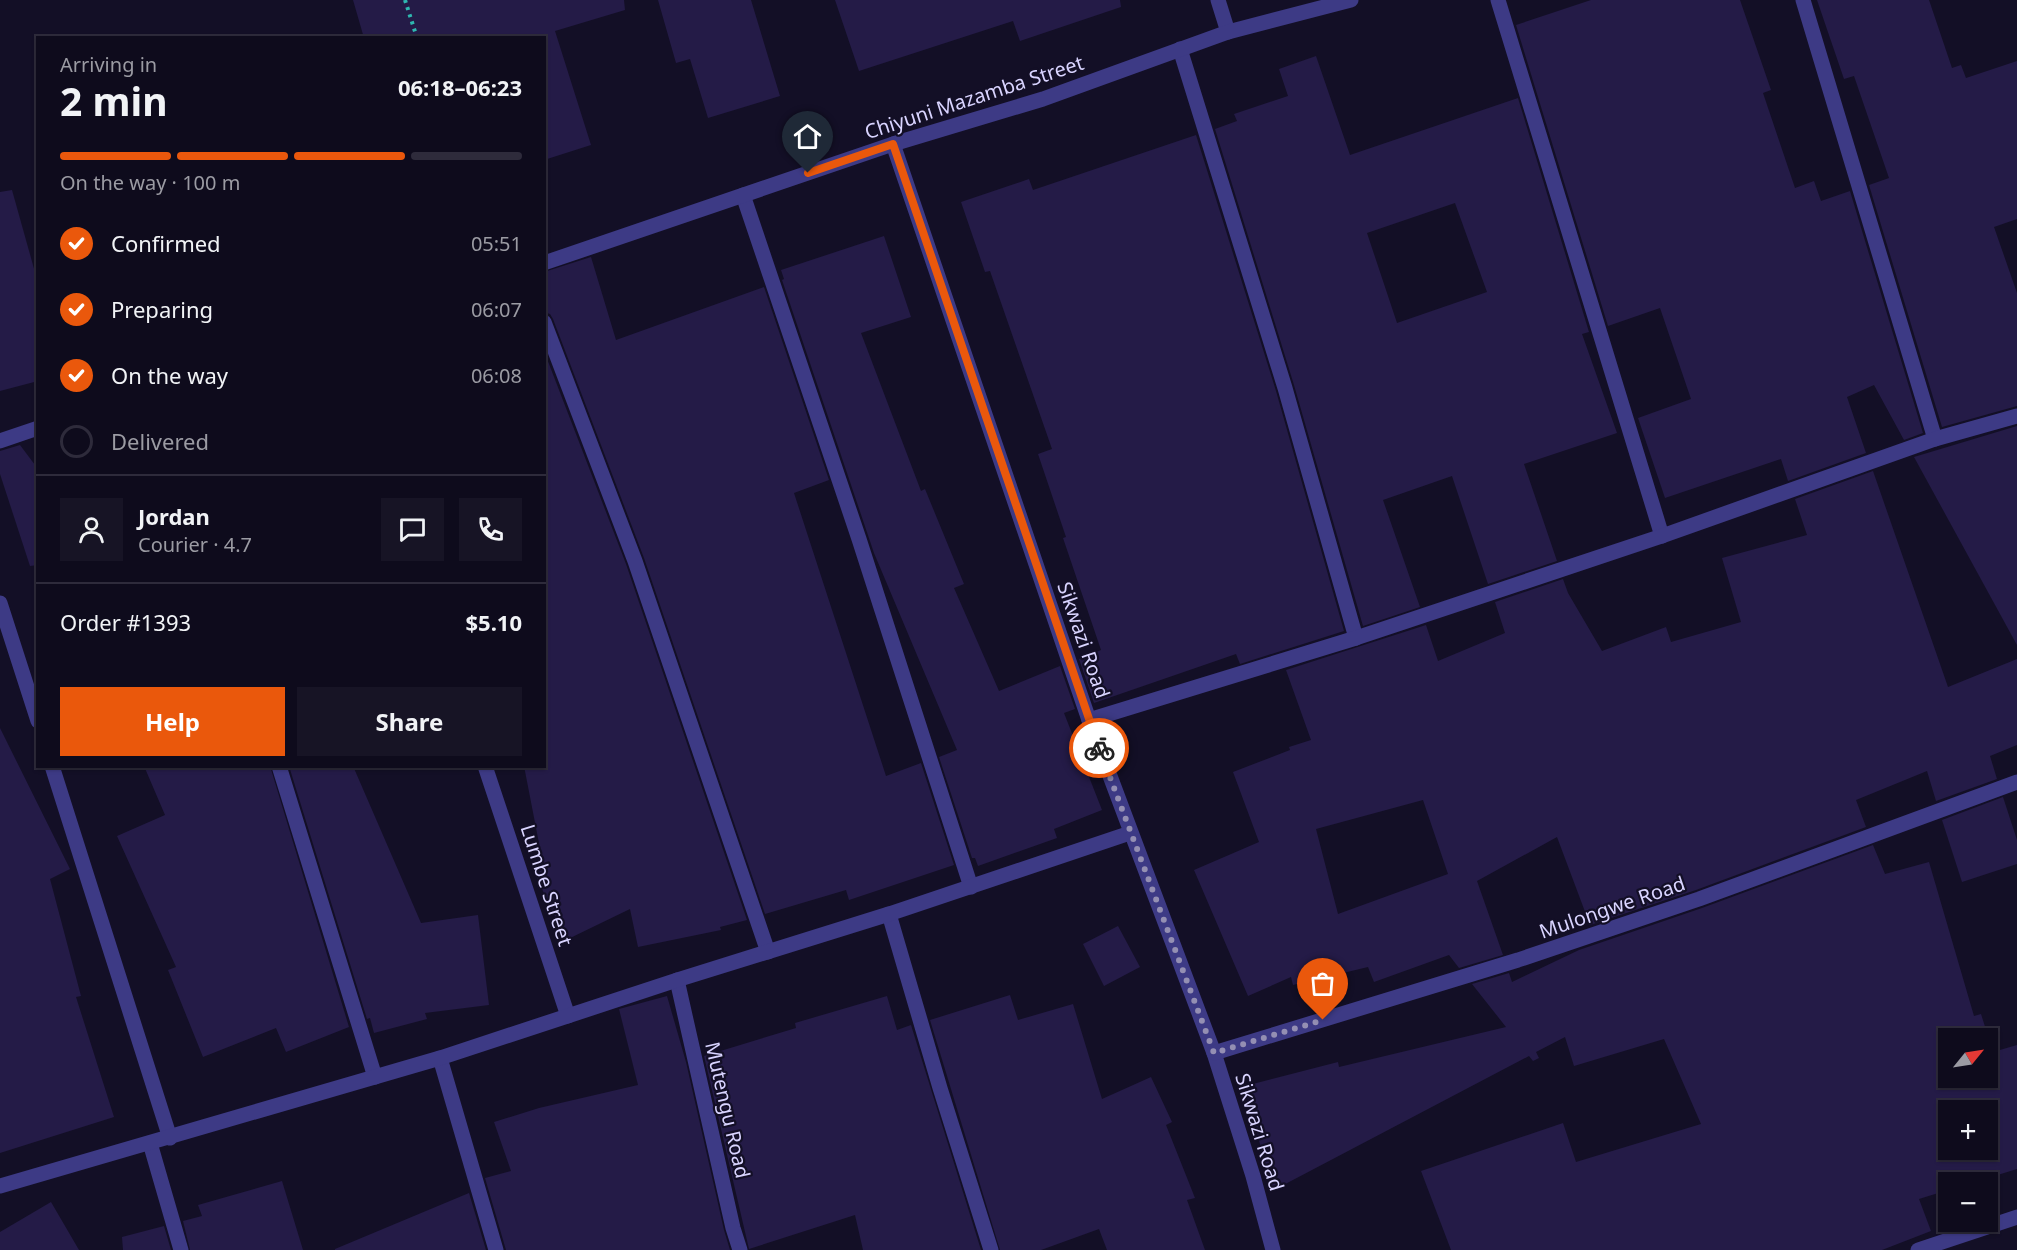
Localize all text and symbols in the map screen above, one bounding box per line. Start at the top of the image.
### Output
street label: Chiyuni Mazamba Street [861,49,1087,145]
text: Arriving in [60,51,157,78]
text: 06:18–06:23 [398,72,522,102]
text: 2 min [60,74,167,127]
pin [782,111,833,173]
icon: home [791,120,824,153]
text: On the way · 100 m [60,169,240,196]
icon: check [60,227,93,260]
text: Confirmed [111,228,221,258]
text: 05:51 [471,230,522,257]
icon: check [60,293,93,326]
text: Preparing [111,294,213,324]
text: 06:07 [471,296,522,323]
icon: check [60,359,93,392]
text: On the way [111,360,228,390]
text: 06:08 [471,362,522,389]
text: Delivered [111,426,209,456]
button: person [60,498,123,561]
button: chat [381,498,444,561]
button: phone [459,498,522,561]
text: Jordan [138,501,210,531]
text: Courier · 4.7 [138,531,252,558]
street label: Sikwazi Road [1051,578,1117,702]
text: Order #1393 [60,607,191,637]
text: $5.10 [465,607,522,637]
button: Help [60,687,285,756]
button: Share [297,687,522,756]
courier [1069,718,1129,778]
icon: bike [1083,732,1116,765]
street label: Lumbe Street [515,821,579,949]
street label: Mulongwe Road [1535,869,1689,945]
pin [1297,958,1348,1020]
icon: bag [1306,967,1339,1000]
north arrow [1938,1028,1998,1088]
map controls [1938,1028,1998,1232]
street label: Mutengu Road [699,1039,757,1181]
street label: Sikwazi Road [1229,1070,1291,1194]
button: + [1938,1100,1998,1160]
button: − [1938,1172,1998,1232]

